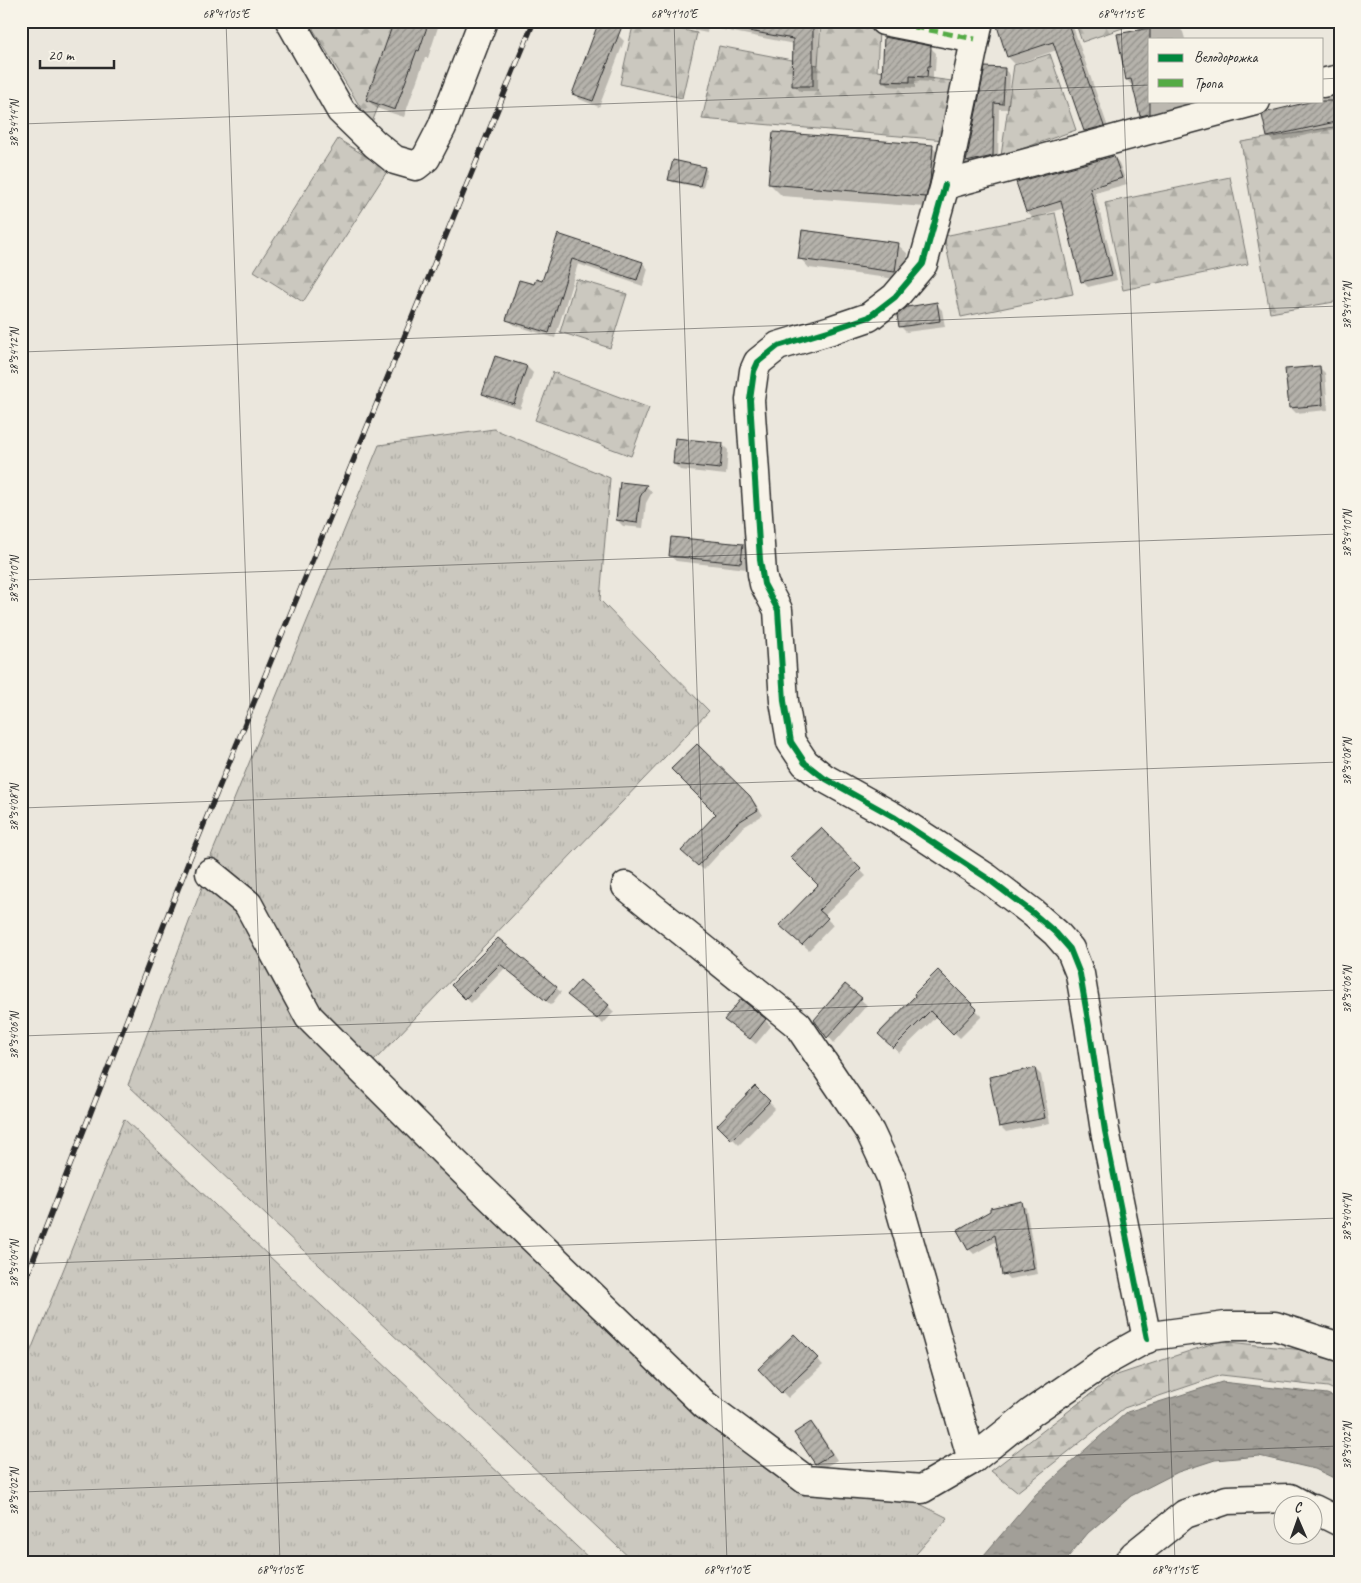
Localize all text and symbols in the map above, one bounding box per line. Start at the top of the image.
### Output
text: 68°41'05"E [203,6,251,22]
text: 68°41'10"E [651,6,699,22]
text: 68°41'15"E [1098,6,1146,22]
scale bar [40,38,114,70]
legend [1148,38,1324,102]
text: 20 m [48,46,75,65]
text: Велодорожка [1194,48,1258,67]
text: Тропа [1194,74,1223,93]
text: 38°34'14"N [6,99,22,148]
text: 38°34'12"N [1339,281,1355,330]
text: 38°34'12"N [6,327,22,376]
text: 38°34'10"N [1339,509,1355,558]
text: 38°34'10"N [6,555,22,604]
text: 38°34'08"N [1339,737,1355,786]
text: 38°34'08"N [6,783,22,832]
text: 38°34'06"N [1339,965,1355,1014]
text: 38°34'06"N [6,1011,22,1060]
text: 38°34'04"N [1339,1193,1355,1242]
text: 38°34'04"N [6,1239,22,1288]
text: 38°34'02"N [1339,1421,1355,1470]
text: 38°34'02"N [6,1467,22,1516]
north arrow [1274,1496,1324,1546]
text: С [1294,1499,1303,1516]
text: 68°41'05"E [257,1562,305,1578]
text: 68°41'10"E [704,1562,752,1578]
text: 68°41'15"E [1152,1562,1200,1578]

